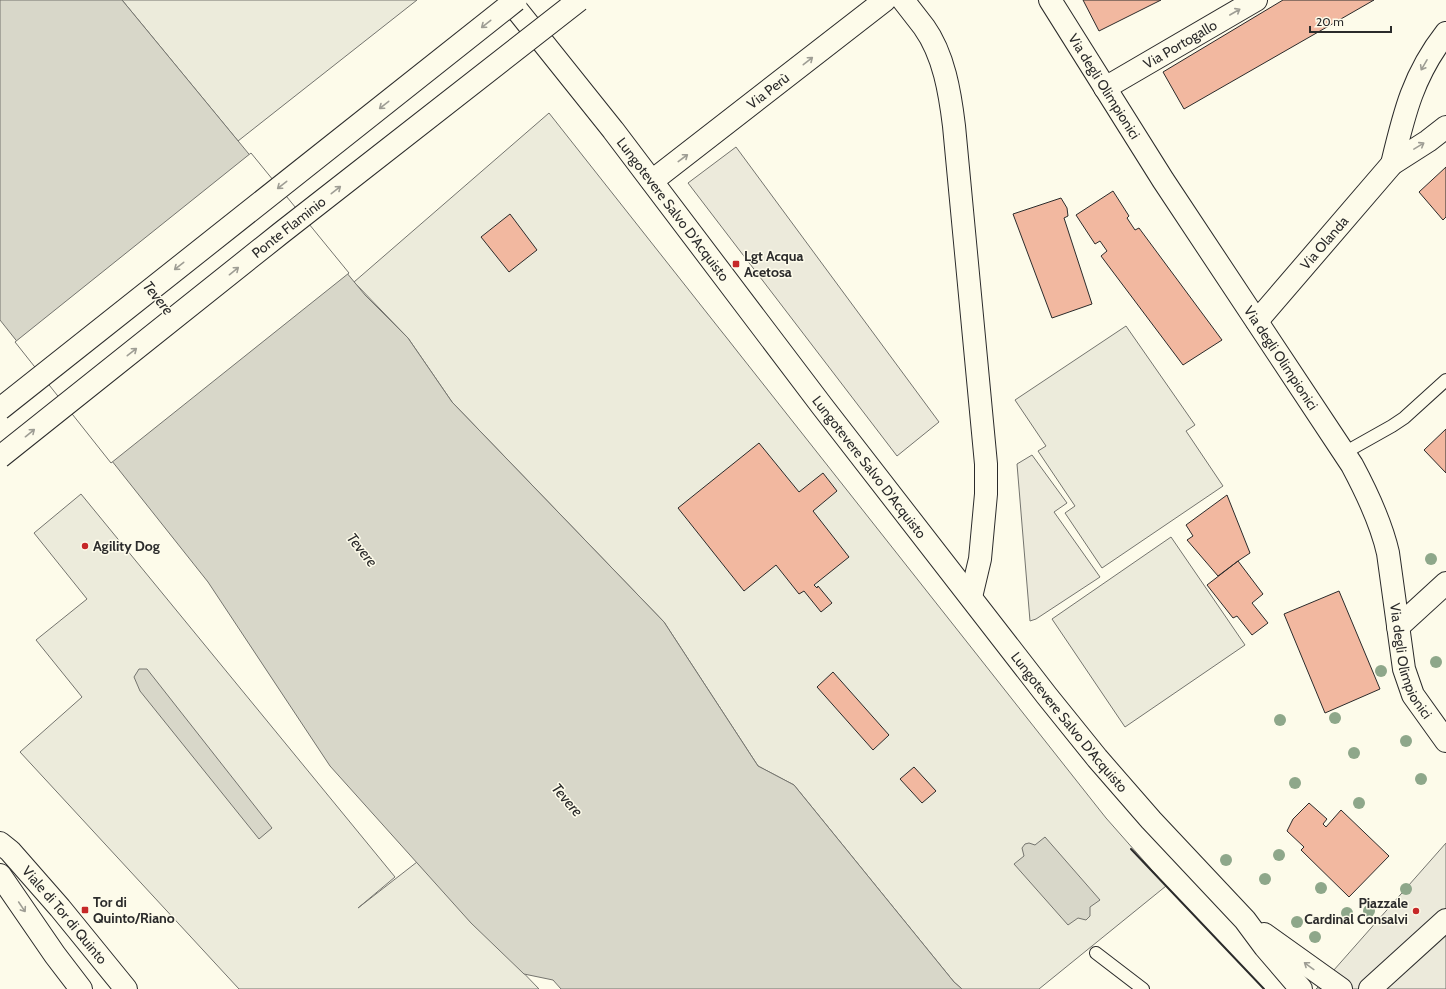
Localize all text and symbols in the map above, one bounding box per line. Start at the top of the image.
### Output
one-way arrow [1229,7,1241,15]
scale bar [1310,8,1391,34]
text: 20 m [1316,14,1344,29]
street label: Via Portogallo [1140,16,1221,73]
one-way arrow [480,20,491,28]
street label: Via degli Olimpionici [1064,30,1144,143]
one-way arrow [802,56,813,65]
one-way arrow [1420,59,1428,71]
street label: Via Perù [743,69,793,113]
one-way arrow [378,100,389,109]
street label: Lungotevere Salvo D'Acquisto [613,134,734,285]
one-way arrow [1413,142,1425,150]
one-way arrow [678,154,689,162]
one-way arrow [276,181,287,189]
one-way arrow [330,186,341,195]
street label: Ponte Flaminio [248,192,330,262]
street label: Via Olanda [1296,212,1352,273]
place label: Lgt Acqua Acetosa [744,247,804,281]
marker: Lgt Acqua Acetosa [731,259,741,269]
one-way arrow [174,261,185,270]
one-way arrow [229,267,239,276]
water label: Tevere [139,277,177,319]
street label: Via degli Olimpionici [1240,302,1322,413]
one-way arrow [127,348,138,357]
street label: Lungotevere Salvo D'Acquisto [808,392,931,542]
one-way arrow [25,428,36,437]
water label: Tevere [343,529,381,571]
place label: Agility Dog [93,537,160,555]
marker: Agility Dog [80,541,90,551]
street label: Via degli Olimpionici [1386,602,1436,722]
street label: Lungotevere Salvo D'Acquisto [1007,648,1132,796]
water label: Tevere [548,780,586,820]
street label: Viale di Tor di Quinto [18,862,111,968]
place label: Tor di Quinto/Riano [93,893,175,927]
place label: Piazzale Cardinal Consalvi [1304,894,1408,928]
one-way arrow [18,901,26,912]
marker: Tor di Quinto/Riano [80,905,90,915]
marker: Piazzale Cardinal Consalvi [1411,906,1421,916]
one-way arrow [1304,962,1315,970]

